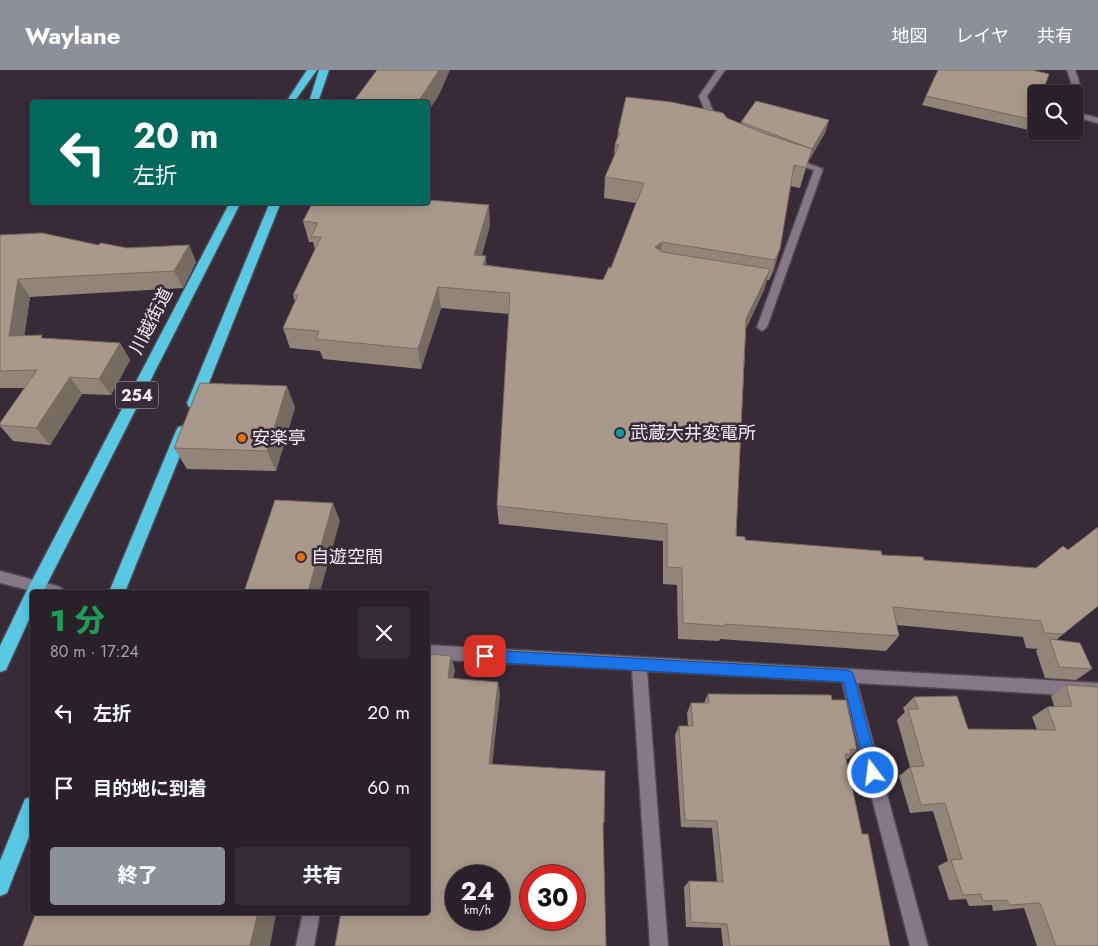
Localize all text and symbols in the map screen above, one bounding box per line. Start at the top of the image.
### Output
text: Waylane [25,18,120,53]
text: 地図 [892,23,928,49]
text: レイヤ [956,23,1009,49]
text: 共有 [1037,23,1073,49]
map controls [1028,85,1083,140]
button: search [1028,85,1083,140]
text: 20 m [133,111,218,161]
icon: left [50,120,115,185]
text: 左折 [133,159,177,191]
street label: 川越街道 [123,283,179,359]
road number: 254 [116,382,158,408]
place label: 武蔵大井変電所 [630,420,756,446]
place label: 安楽亭 [252,425,306,451]
marker: 武蔵大井変電所 [614,427,626,439]
marker: 安楽亭 [236,432,248,444]
place label: 自遊空間 [311,544,383,570]
marker: 自遊空間 [295,551,307,563]
text: 1 分 [50,599,105,642]
button: close [358,607,410,659]
pin [464,635,506,677]
text: 80 m · 17:24 [50,640,139,663]
icon: arrive [471,642,499,670]
icon: left [50,699,78,727]
text: 20 m [367,699,410,726]
text: 左折 [93,700,131,727]
position arrow [846,746,898,798]
icon: arrive [50,774,78,802]
text: 60 m [367,774,410,801]
text: 目的地に到着 [93,775,207,802]
button: 終了 [50,847,225,905]
button: 共有 [235,847,410,905]
speed limit sign: 30 [520,865,585,930]
text: 24 [461,873,494,909]
text: km/h [464,901,491,919]

